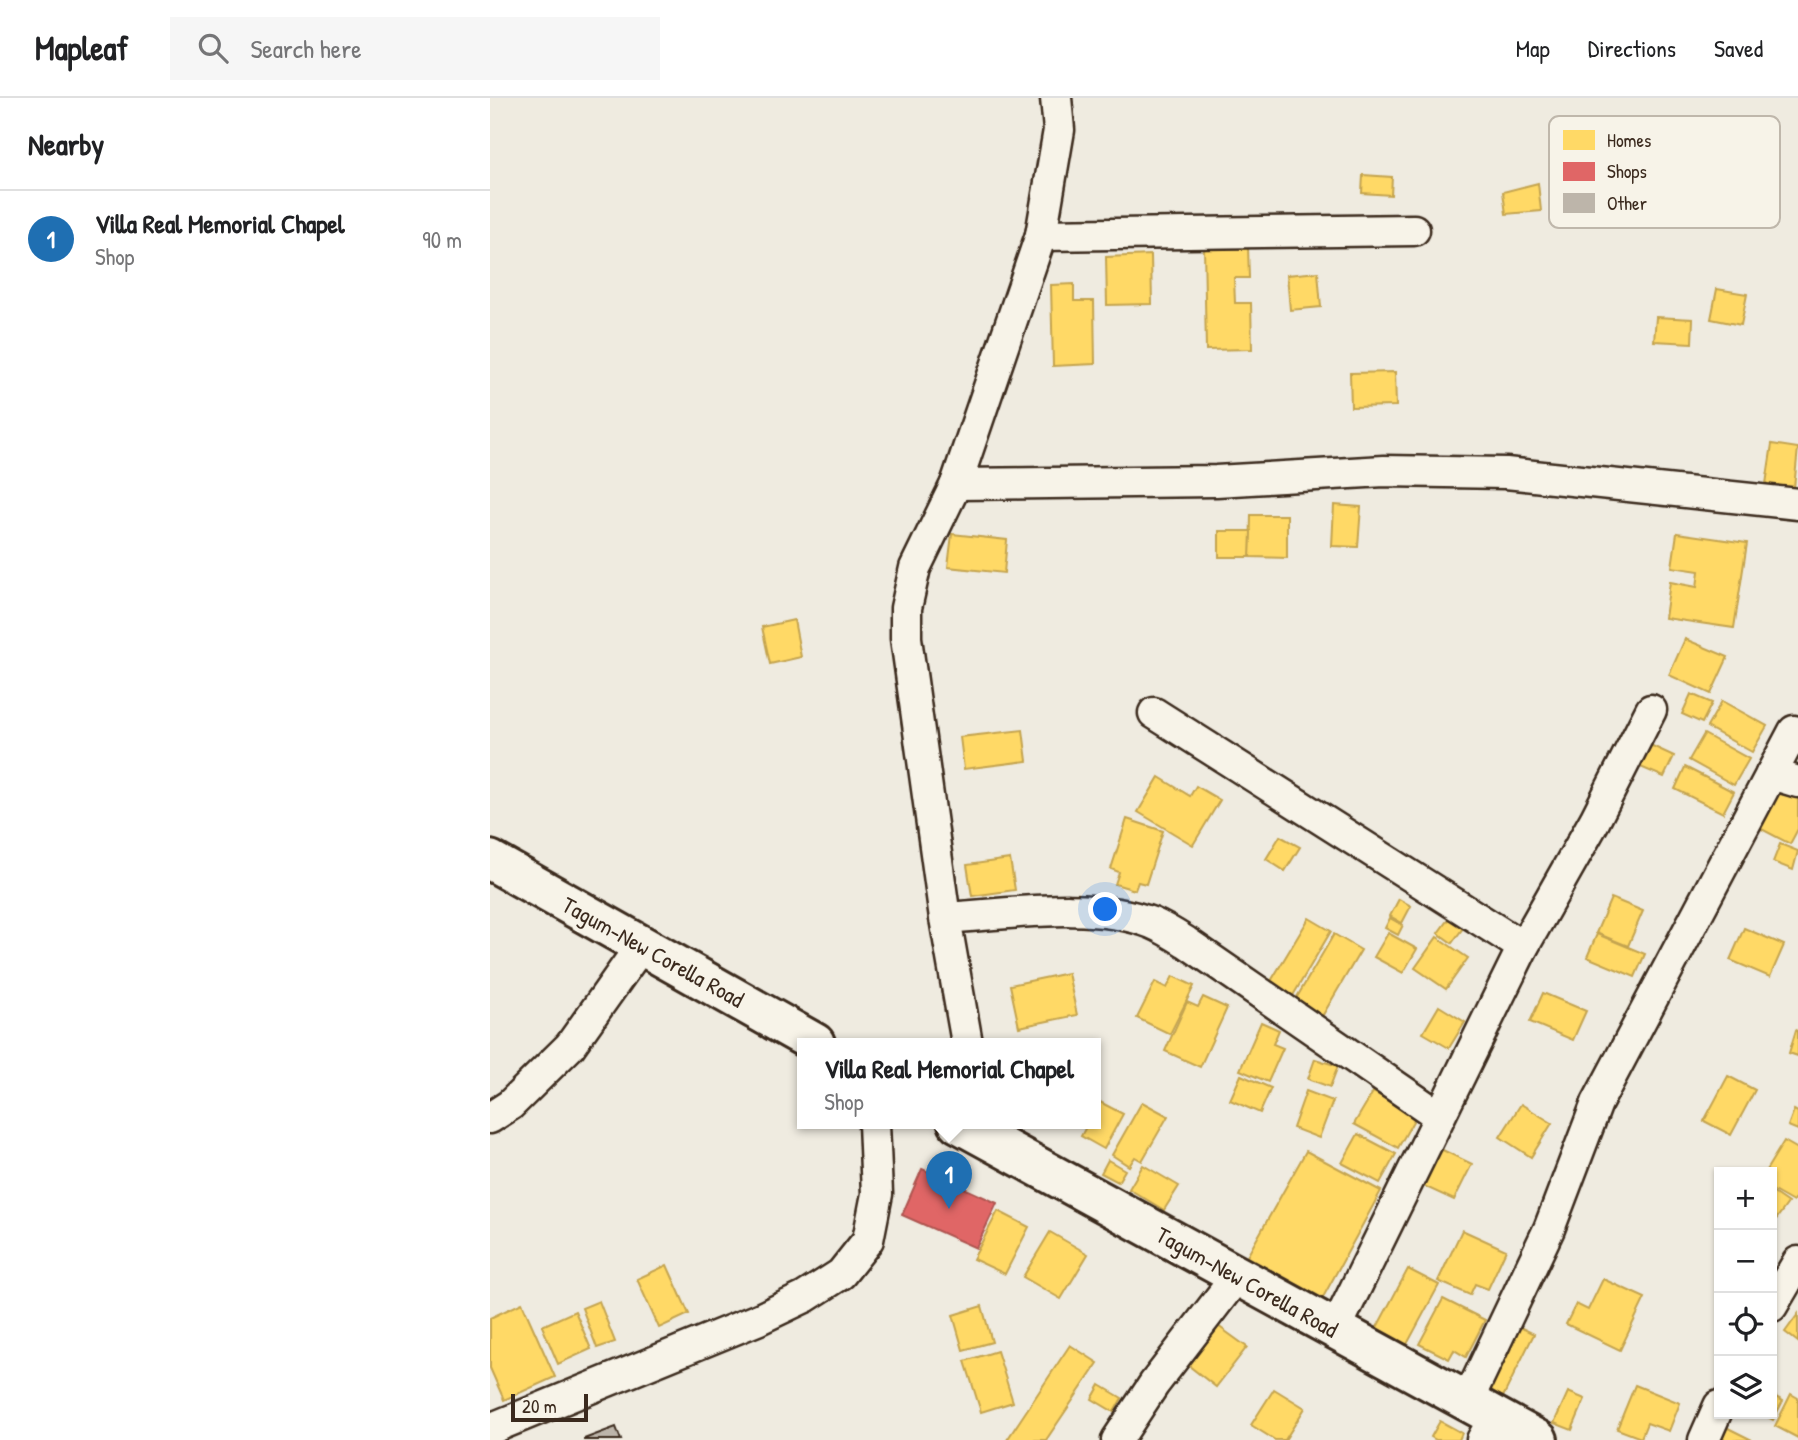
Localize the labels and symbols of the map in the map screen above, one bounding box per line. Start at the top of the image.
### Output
legend [1549,116,1780,228]
text: Homes [1607,127,1651,153]
text: Shops [1607,158,1647,184]
text: Other [1607,190,1648,216]
street label: Tagum-New Corella Road [557,889,750,1014]
your location [1088,892,1122,926]
pin: 1 [926,1151,972,1209]
street label: Tagum-New Corella Road [1151,1219,1344,1344]
scale bar [511,1391,588,1423]

